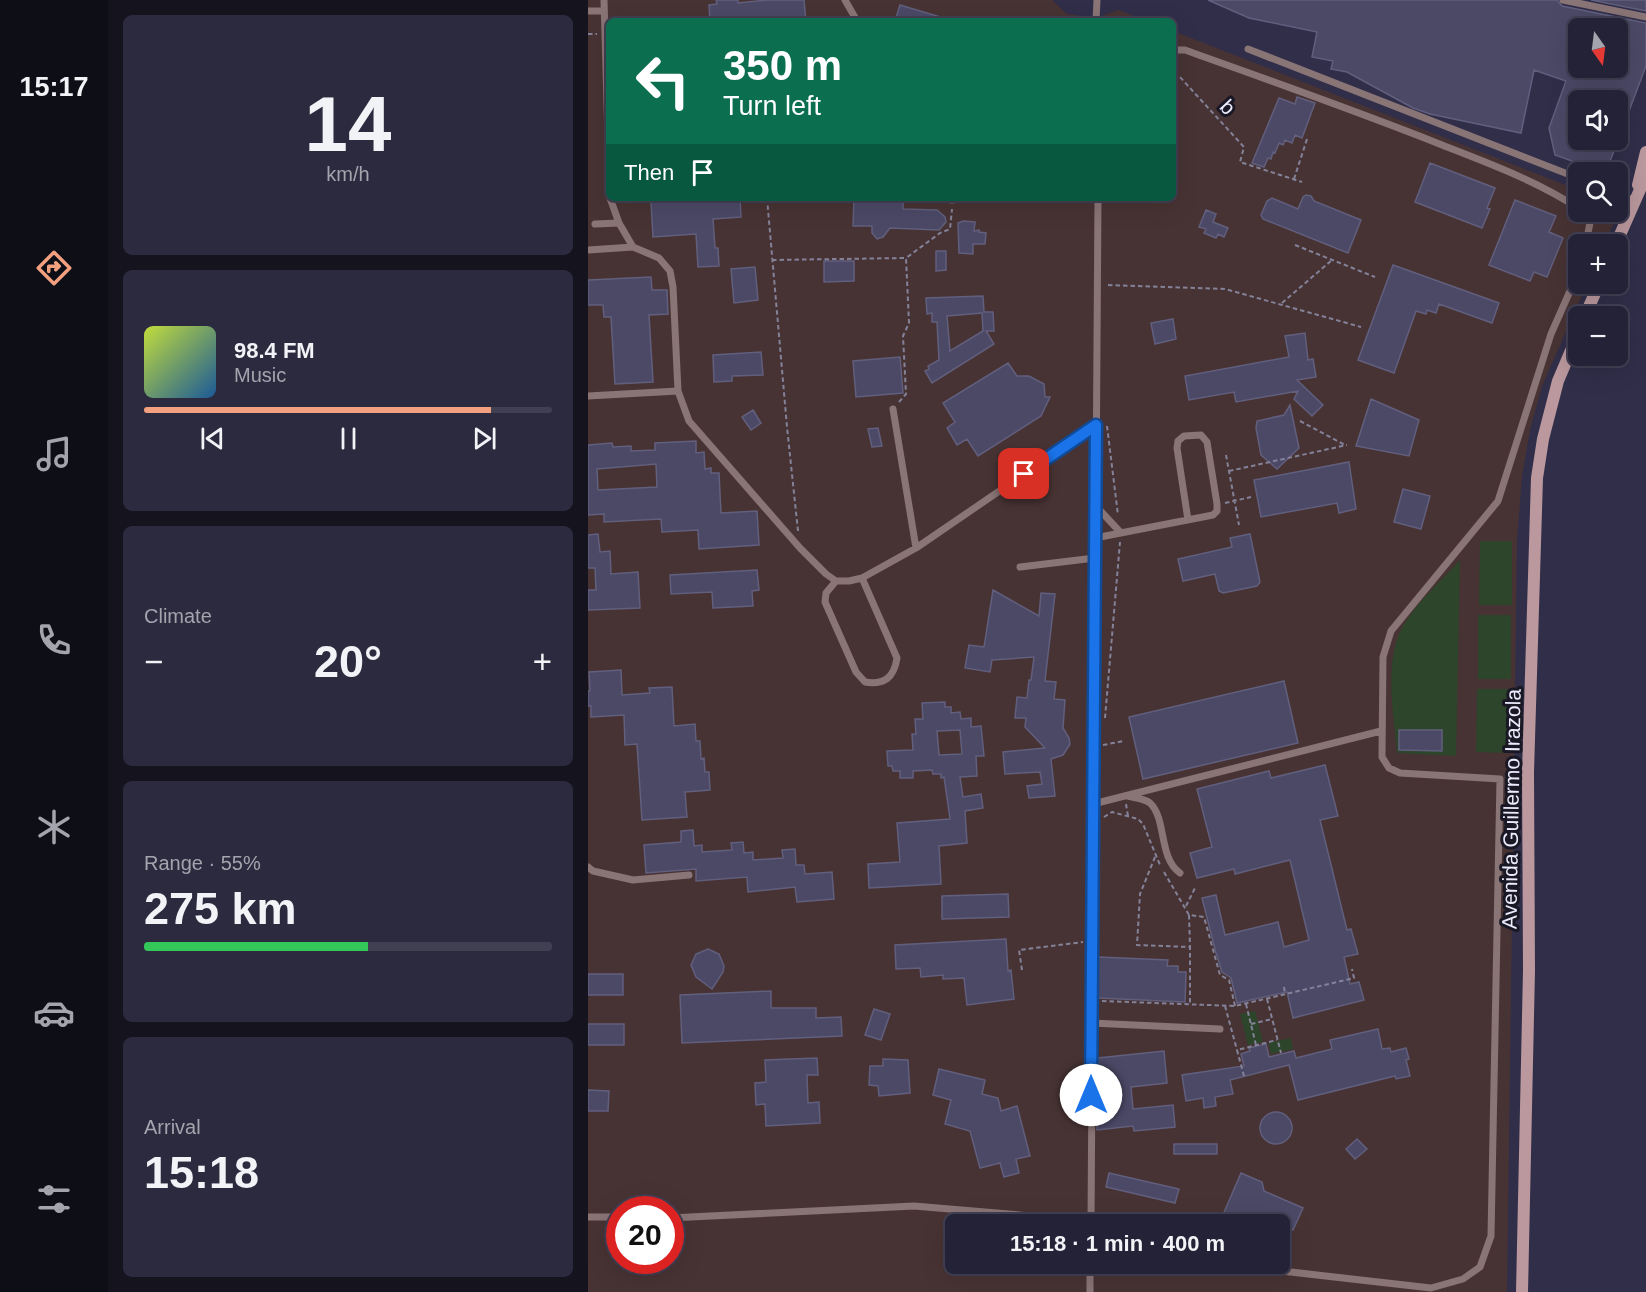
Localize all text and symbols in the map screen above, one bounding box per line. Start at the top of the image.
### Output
north arrow [1568,18,1628,78]
map controls [1568,18,1628,366]
icon: left [624,42,702,120]
text: 350 m [723,42,842,89]
text: 15:17 [19,72,89,102]
text: 14 [305,80,391,168]
button: sound [1568,90,1628,150]
text: Turn left [723,91,821,121]
street label: b [1216,95,1240,119]
icon: arrive [686,156,719,189]
text: Then [624,160,674,185]
button: search [1568,162,1628,222]
text: km/h [326,163,370,185]
button: + [1568,234,1628,294]
icon: directions [33,247,75,289]
button: − [1568,306,1628,366]
text: 98.4 FM [234,338,315,363]
text: Music [234,364,286,386]
icon: previous [196,422,229,455]
icon: pause [332,422,365,455]
icon: next [468,422,501,455]
icon: music [33,433,75,475]
pin [998,448,1049,499]
icon: arrive [1007,457,1040,490]
text: Climate [144,605,212,627]
icon: phone [33,619,75,661]
text: 20° [314,636,382,687]
text: − [144,643,163,680]
text: + [533,643,552,680]
street label: Avenida Guillermo Irazola [1497,688,1525,929]
icon: climate [33,806,75,848]
text: Range · 55% [144,852,261,874]
text: 275 km [144,883,297,934]
icon: car [33,992,75,1034]
position arrow [1059,1063,1123,1127]
text: Arrival [144,1116,201,1138]
text: 15:18 [144,1147,259,1198]
icon: filters [33,1178,75,1220]
speed limit sign: 20 [606,1196,684,1274]
text: 15:18 · 1 min · 400 m [1010,1231,1225,1256]

